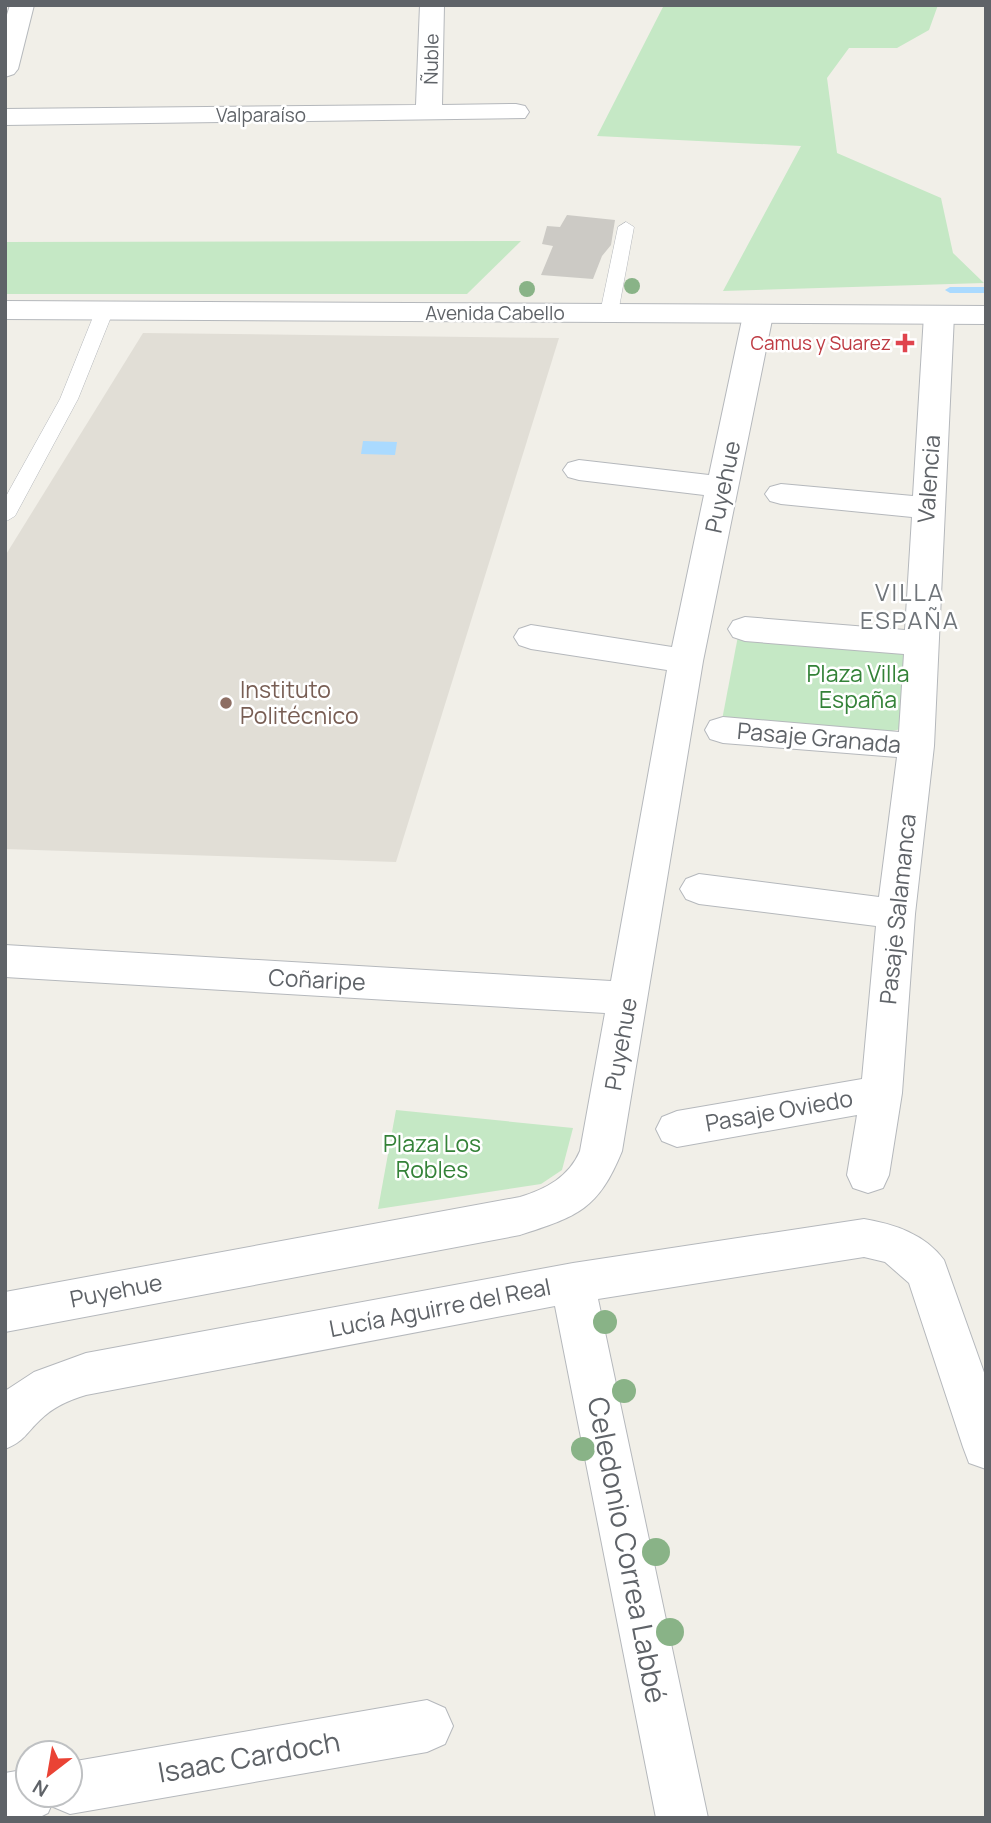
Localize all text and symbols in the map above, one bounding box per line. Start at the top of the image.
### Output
street label: Ñuble [418,33,444,85]
street label: Valparaíso [216,102,306,128]
street label: Avenida Cabello [425,300,565,326]
place label: Camus y Suarez [750,330,891,356]
marker: Camus y Suarez [897,335,913,351]
street label: Valencia [909,434,947,524]
street label: Puyehue [697,438,747,536]
district label: VILLA ESPAÑA [860,575,960,636]
park label: Plaza Villa España [806,657,910,715]
place label: Instituto Politécnico [240,673,359,731]
marker: Instituto Politécnico [218,695,234,711]
street label: Pasaje Granada [736,714,902,760]
street label: Pasaje Salamanca [871,812,923,1006]
street label: Coñaripe [268,960,366,998]
street label: Puyehue [596,995,644,1093]
street label: Pasaje Oviedo [703,1081,855,1139]
park label: Plaza Los Robles [383,1127,481,1185]
street label: Puyehue [67,1265,165,1315]
street label: Lucía Aguirre del Real [326,1270,553,1344]
street label: Celedonio Correa Labbé [580,1394,676,1706]
street label: Isaac Cardoch [155,1721,343,1791]
north arrow [14,1739,84,1809]
text: N [28,1774,53,1803]

